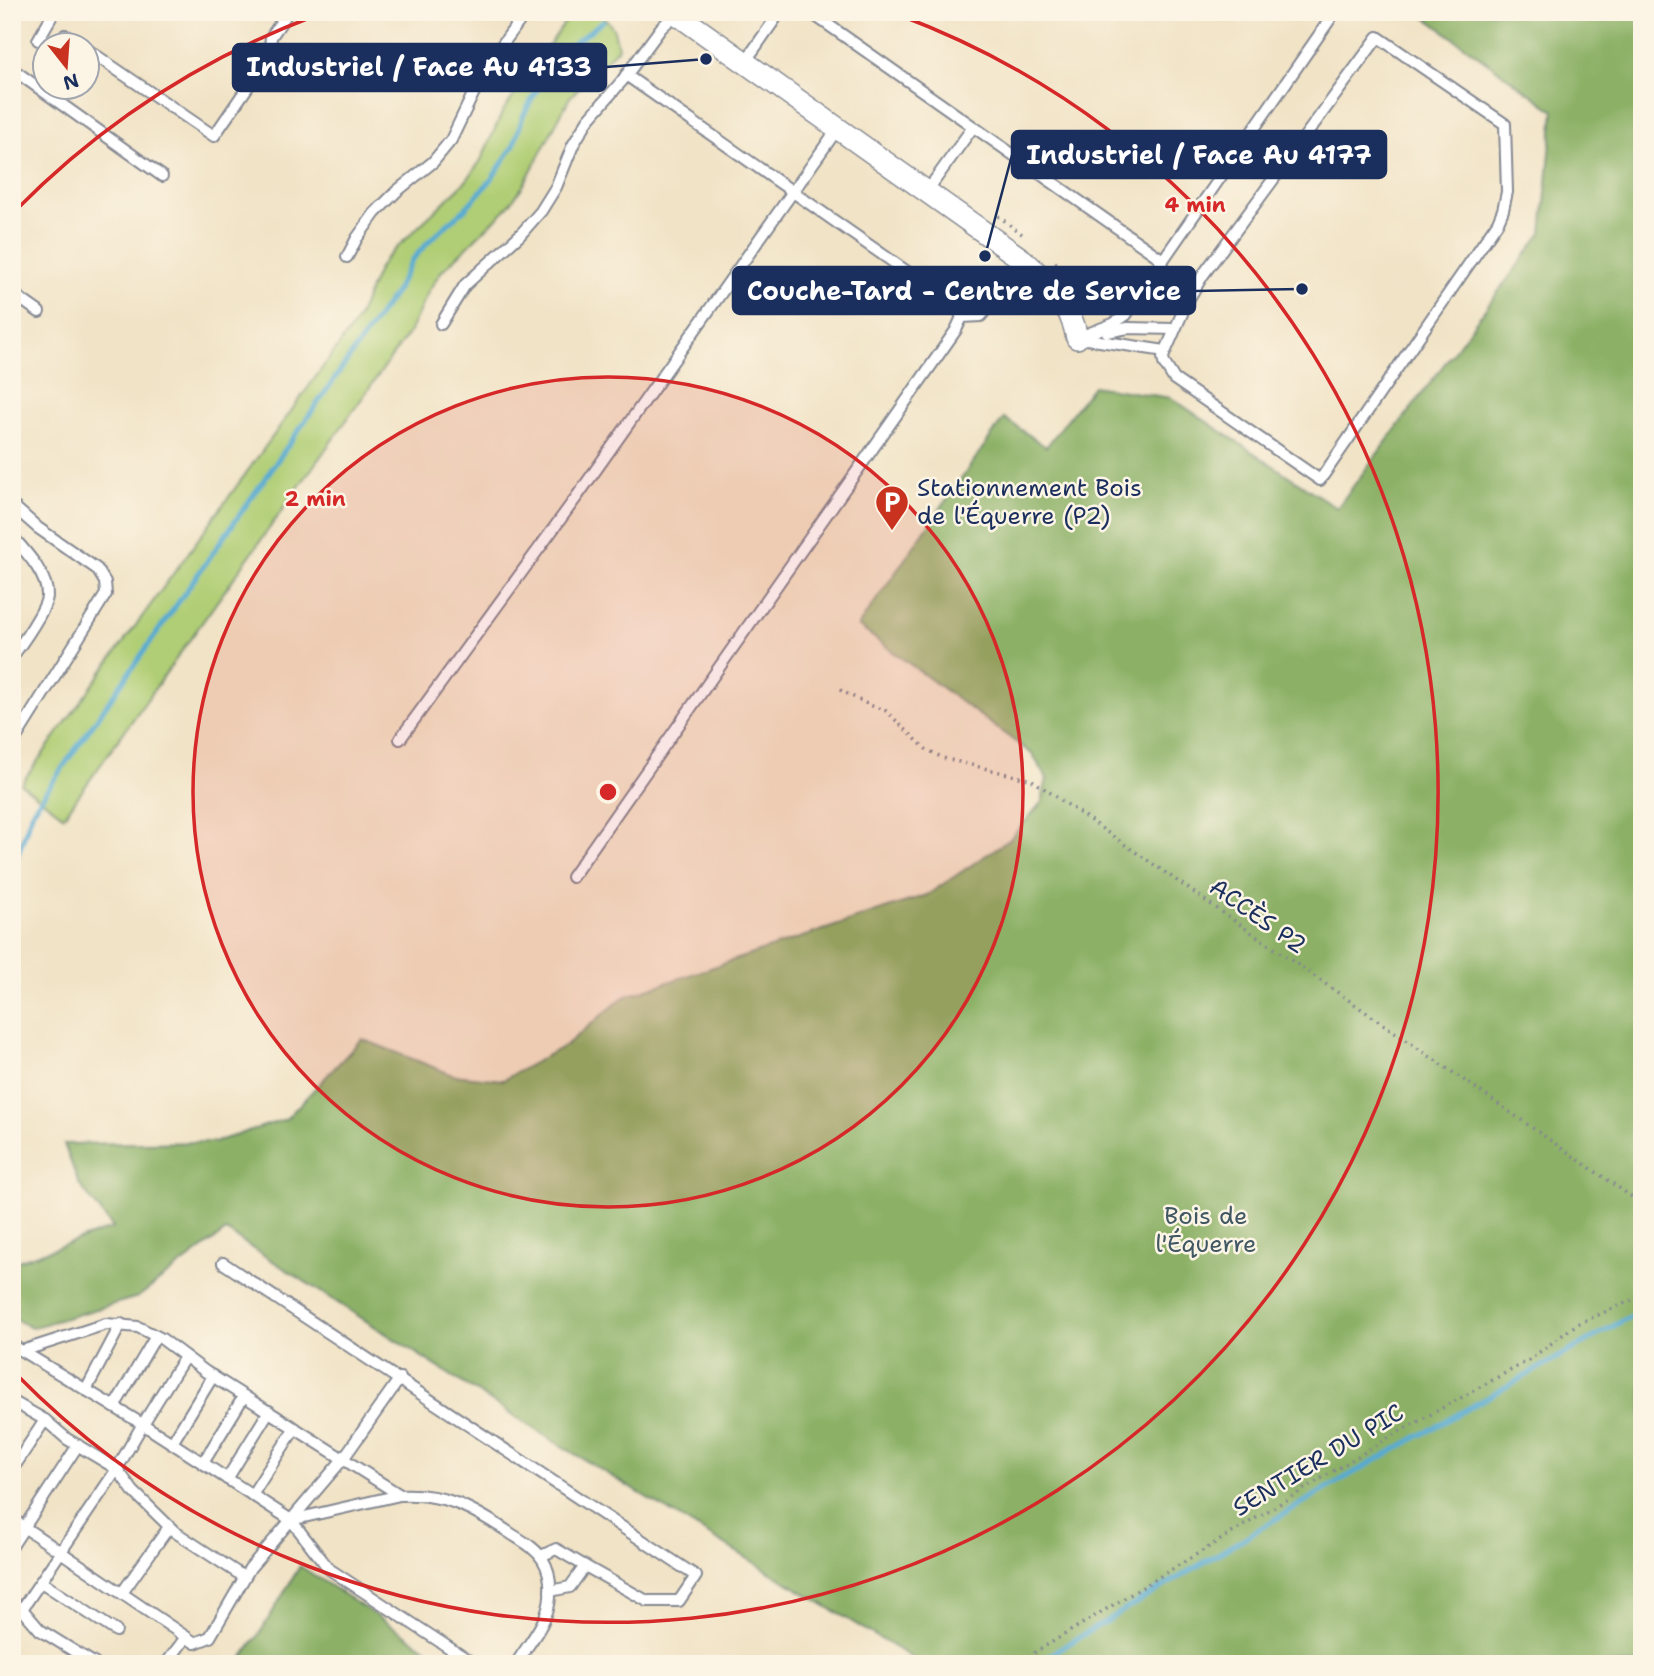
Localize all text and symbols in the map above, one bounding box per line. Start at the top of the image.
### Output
north arrow [32,32,102,102]
callout: Industriel / Face Au 4133 [233,44,606,91]
text: Industriel / Face Au 4133 [246,49,592,84]
text: N [60,68,82,96]
callout: Industriel / Face Au 4177 [1012,131,1386,178]
text: Industriel / Face Au 4177 [1026,137,1372,172]
text: 4 min [1164,191,1226,219]
callout: Couche-Tard - Centre de Service [733,267,1195,314]
text: Couche-Tard - Centre de Service [747,273,1181,308]
place label: Stationnement Bois de l'Équerre (P2) [917,472,1142,532]
parking icon: Stationnement Bois de l'Équerre (P2) [873,483,911,532]
text: 2 min [284,485,346,513]
centre of rings [596,780,620,804]
street label: ACCÈS P2 [1203,871,1313,961]
park label: Bois de l'Équerre [1155,1200,1257,1260]
street label: SENTIER DU PIC [1227,1396,1409,1524]

